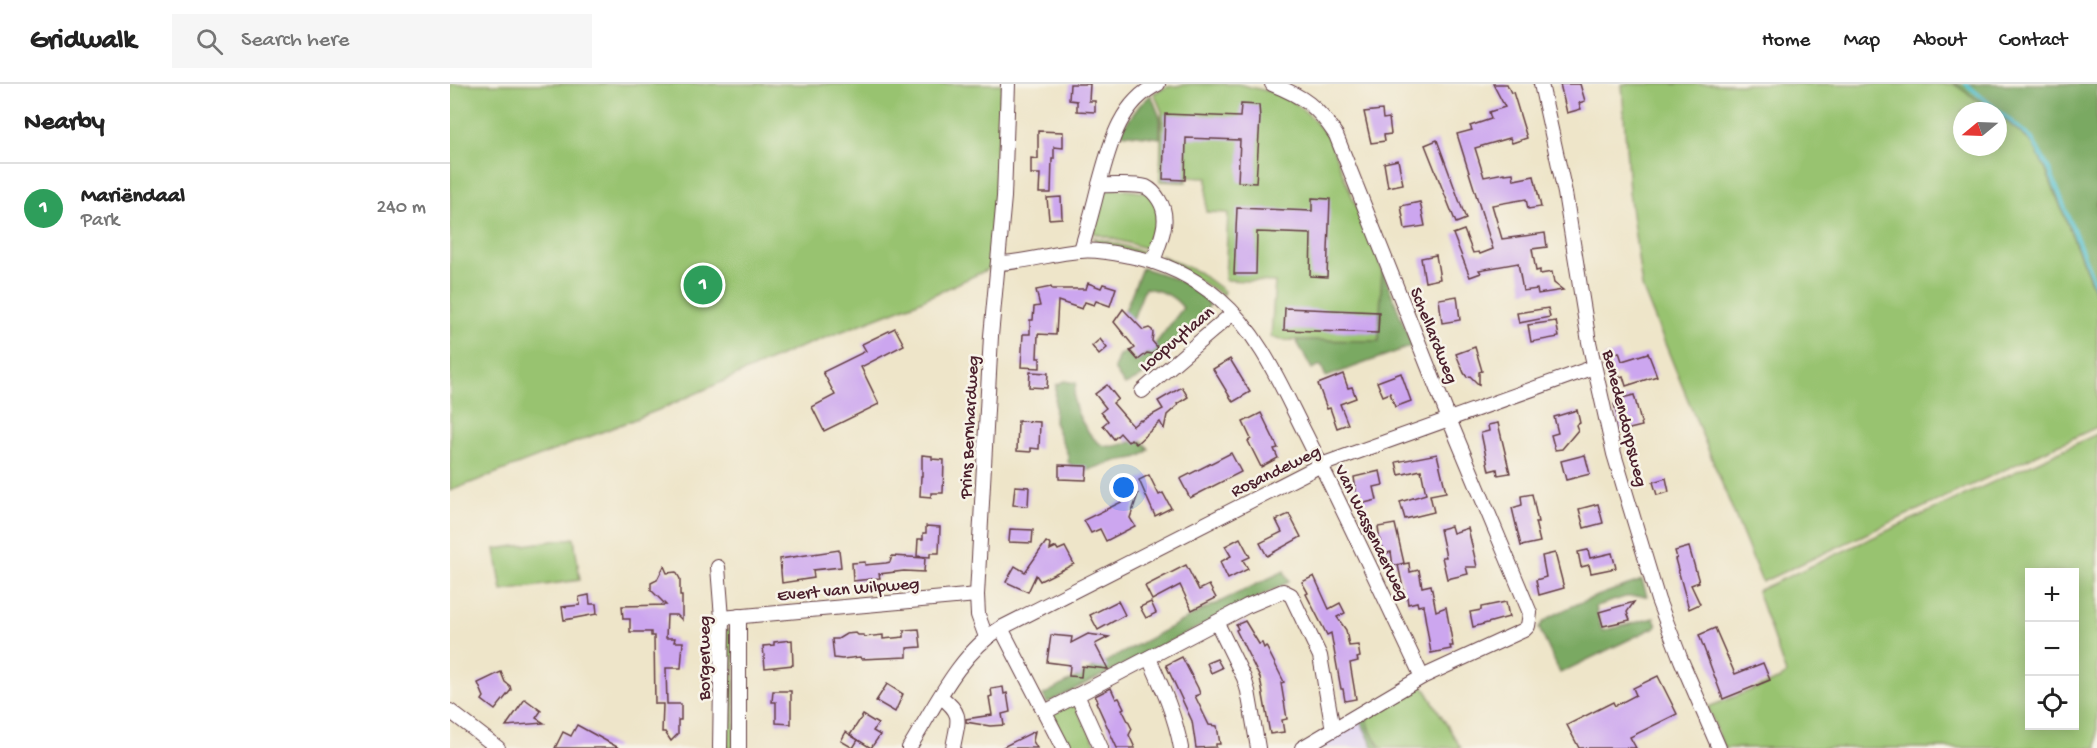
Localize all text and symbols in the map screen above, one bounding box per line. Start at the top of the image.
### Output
search box [172,14,592,68]
text: Gridwalk [30,25,136,58]
icon: search [193,25,226,58]
text: Search here [241,28,349,54]
text: Home [1762,29,1810,54]
text: Map [1843,29,1880,54]
text: About [1913,29,1966,54]
text: Contact [1999,29,2067,54]
north arrow [1953,102,2007,156]
text: Nearby [24,108,105,139]
text: Mariëndaal [81,184,185,210]
text: 1 [39,197,48,220]
text: 240 m [376,197,426,220]
text: Park [81,210,119,233]
pin: 1 [684,262,722,308]
street label: Schellardweg [1404,285,1461,387]
street label: Loopuytlaan [1136,302,1220,377]
street label: Benedendorpsweg [1596,347,1651,489]
street label: Prins Bernhardweg [956,355,985,500]
street label: Rosandeweg [1228,441,1324,503]
street label: Van Wassenaerweg [1328,461,1413,604]
your location [1109,473,1138,502]
map controls [2025,568,2079,730]
button: + [2025,568,2079,622]
street label: Evert van Wilpweg [776,574,920,607]
street label: Borgerweg [695,616,716,701]
button: − [2025,622,2079,676]
button: locate [2025,676,2079,730]

